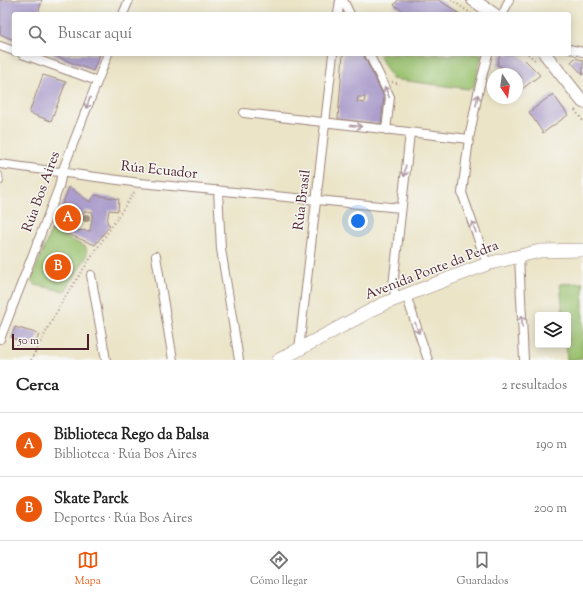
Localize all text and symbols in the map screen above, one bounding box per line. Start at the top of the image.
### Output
search box [12,12,571,56]
icon: search [26,23,48,45]
text: Buscar aquí [58,24,132,45]
north arrow [487,68,523,104]
one-way arrow [383,86,390,98]
one-way arrow [473,94,481,107]
one-way arrow [84,97,92,109]
one-way arrow [349,123,362,130]
street label: Rúa Bos Aires [18,149,66,235]
street label: Rúa Ecuador [120,157,199,185]
one-way arrow [401,164,409,177]
street label: Rúa Brasil [289,168,317,232]
pin: A [55,203,81,233]
your location [348,211,368,231]
one-way arrow [470,221,477,234]
street label: Avenida Ponte da Pedra [362,236,502,306]
pin: B [45,252,71,282]
map controls [535,312,571,348]
button: layers [535,312,571,348]
one-way arrow [519,315,526,328]
one-way arrow [414,321,421,334]
scale bar [12,332,89,351]
text: 50 m [18,333,39,349]
text: Cerca [16,374,59,398]
text: 2 resultados [501,377,567,395]
text: Biblioteca Rego da Balsa [54,425,209,446]
text: A [24,436,34,454]
text: 190 m [536,436,567,454]
text: Biblioteca · Rúa Bos Aires [54,446,197,464]
text: Skate Parck [54,489,129,510]
text: B [25,500,33,518]
text: 200 m [534,500,567,518]
text: Deportes · Rúa Bos Aires [54,510,192,528]
tab: Mapa [75,549,101,589]
tab: Cómo llegar [250,549,307,589]
tab: Guardados [456,549,508,589]

